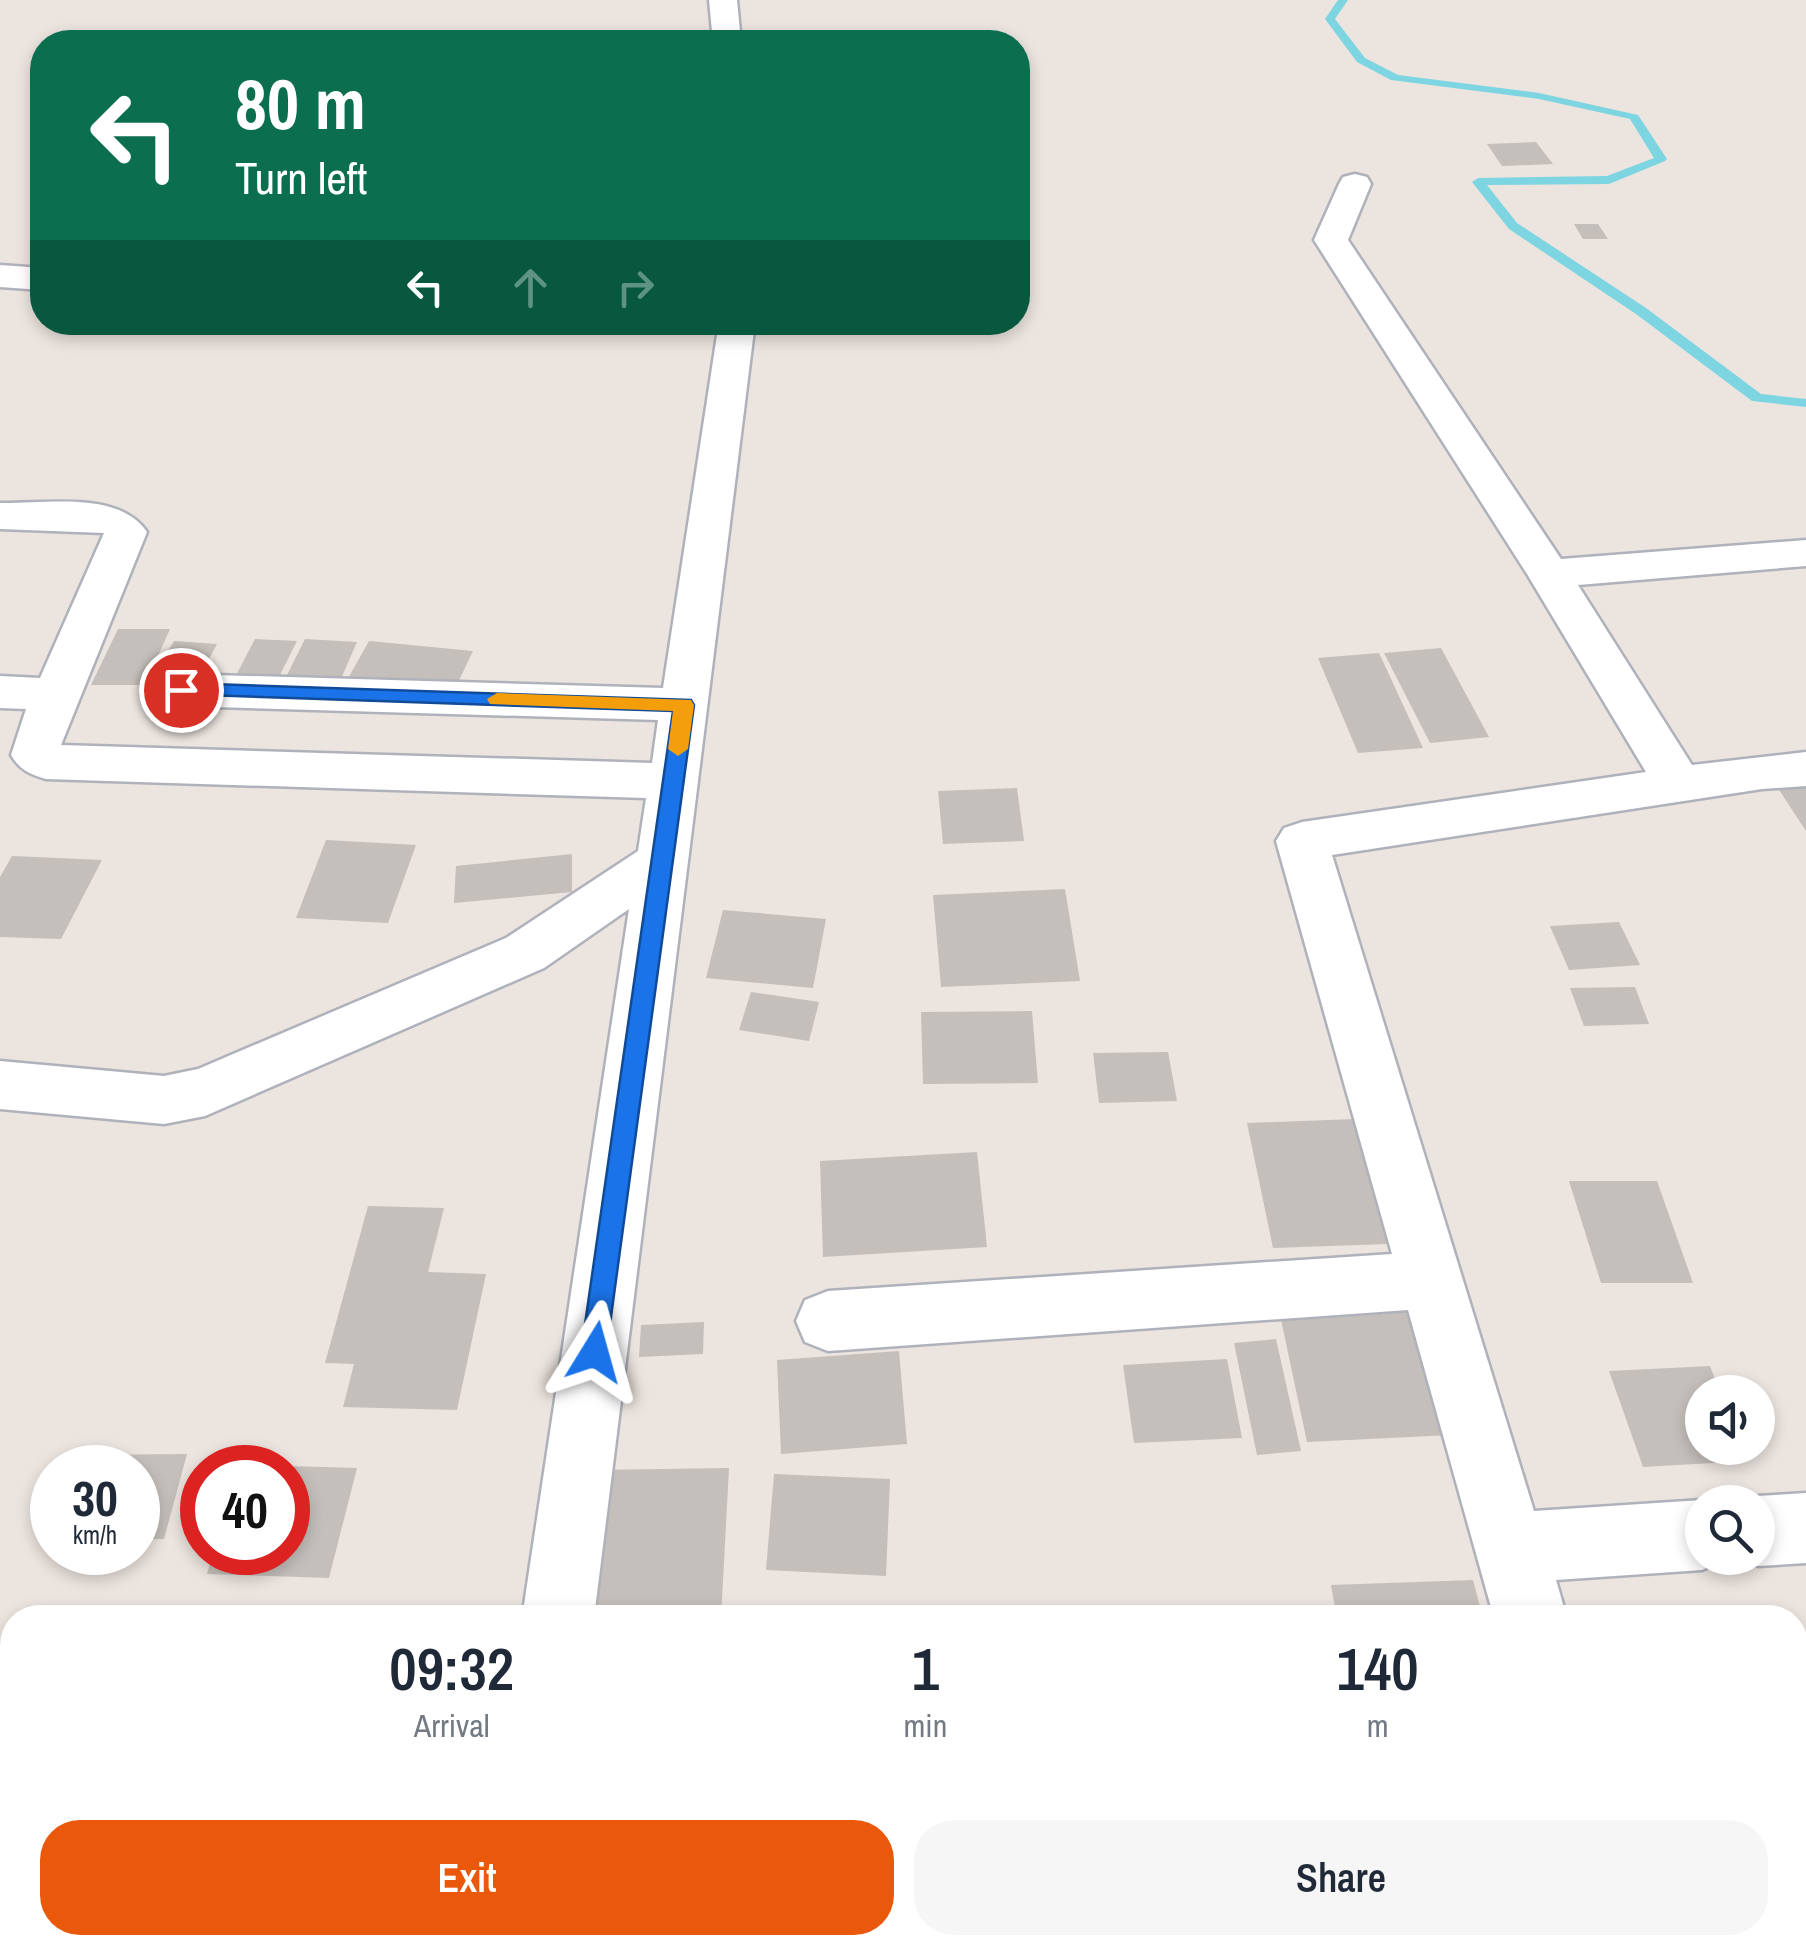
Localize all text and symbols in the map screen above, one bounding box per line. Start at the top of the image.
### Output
text: 80 m [235,57,366,151]
icon: left [70,70,200,200]
text: Turn left [235,147,367,208]
icon: left [398,260,453,315]
icon: ahead [503,260,558,315]
icon: right [608,260,663,315]
pin [139,648,224,733]
icon: arrive [154,663,209,718]
position arrow [543,1300,647,1404]
map controls [1685,1375,1775,1575]
button: sound [1685,1375,1775,1465]
speed limit sign: 40 [180,1445,310,1575]
text: 30 [72,1464,118,1532]
button: search [1685,1485,1775,1575]
text: km/h [73,1518,117,1552]
text: 09:32 [389,1628,514,1709]
text: 1 [912,1628,939,1709]
text: 140 [1337,1628,1419,1709]
text: Arrival [414,1704,490,1747]
text: min [904,1704,947,1747]
text: m [1367,1704,1389,1747]
button: Exit [40,1820,894,1935]
button: Share [914,1820,1768,1935]

